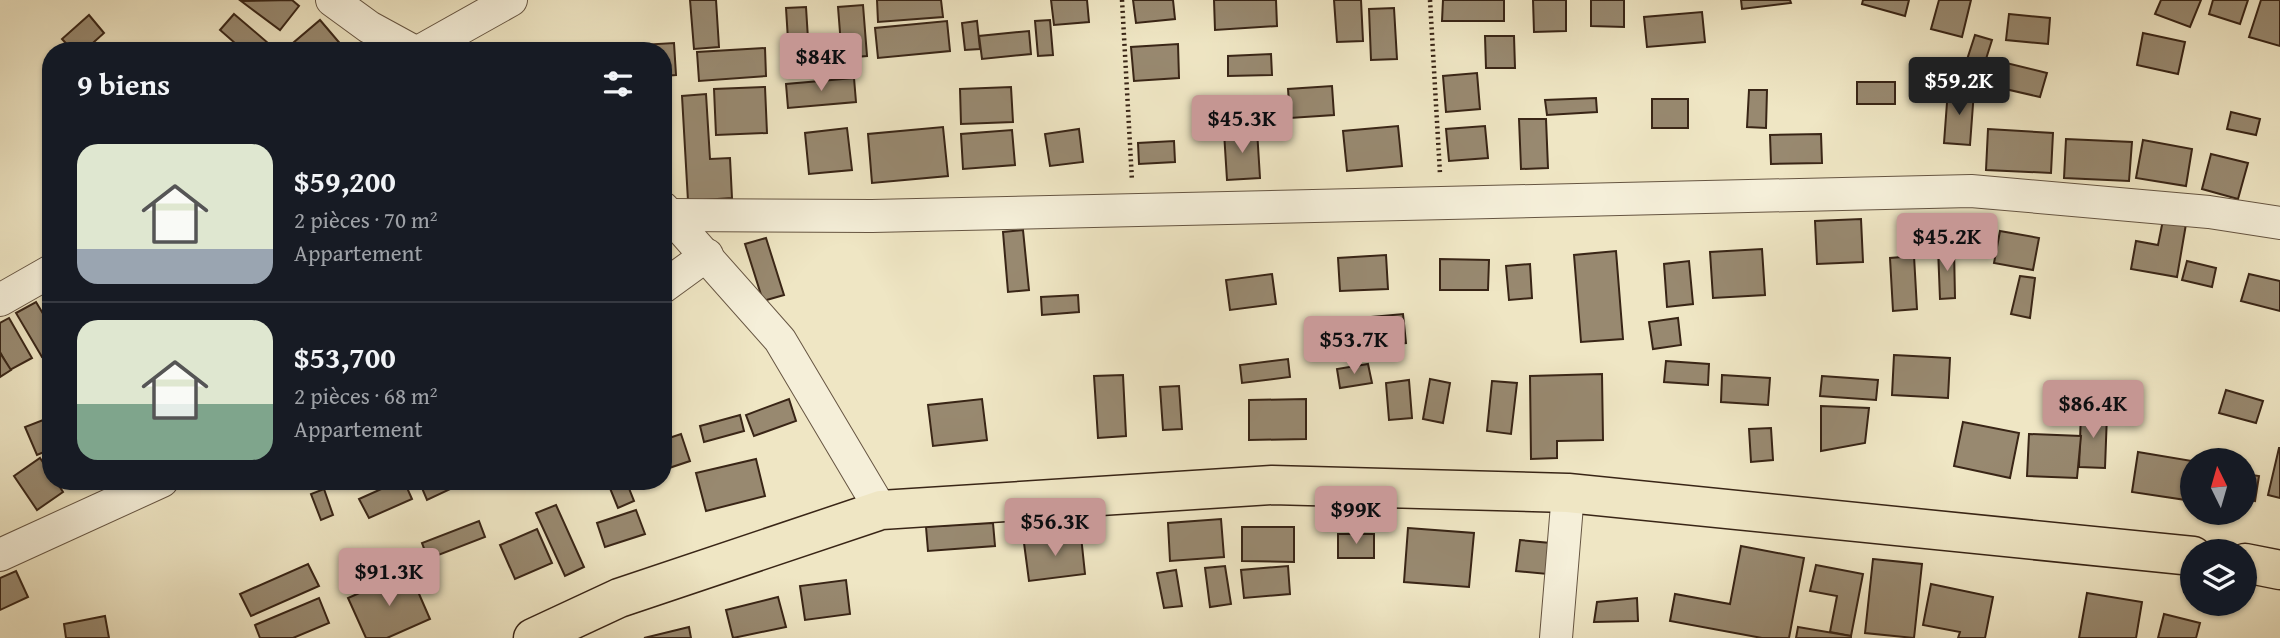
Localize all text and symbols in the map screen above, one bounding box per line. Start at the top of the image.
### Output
pin: $84K [780,34,862,93]
text: $84K [796,39,846,72]
pin: $59.2K [1902,58,2016,117]
text: 9 biens [77,62,170,106]
text: $59.2K [1925,63,1993,96]
icon: filters [599,65,637,103]
pin: $45.3K [1185,96,1299,155]
text: $45.3K [1208,101,1276,134]
text: $59,200 [294,159,396,203]
icon: home [133,172,217,256]
text: 2 pièces · 70 m² [294,203,438,236]
pin: $45.2K [1890,214,2004,273]
text: $45.2K [1913,219,1981,252]
text: Appartement [294,236,423,269]
pin: $53.7K [1297,316,1411,376]
text: $53.7K [1320,322,1388,355]
text: $53,700 [294,335,396,379]
icon: home [133,348,217,432]
text: 2 pièces · 68 m² [294,379,438,412]
pin: $86.4K [2036,380,2150,440]
text: $86.4K [2059,386,2127,419]
text: Appartement [294,412,423,445]
north arrow [2180,448,2258,525]
map controls [2180,448,2257,616]
pin: $99K [1315,486,1397,546]
text: $99K [1331,492,1381,525]
pin: $56.3K [998,498,1112,558]
text: $56.3K [1021,504,1089,537]
button: layers [2180,539,2257,616]
pin: $91.3K [332,548,446,608]
text: $91.3K [355,554,423,587]

